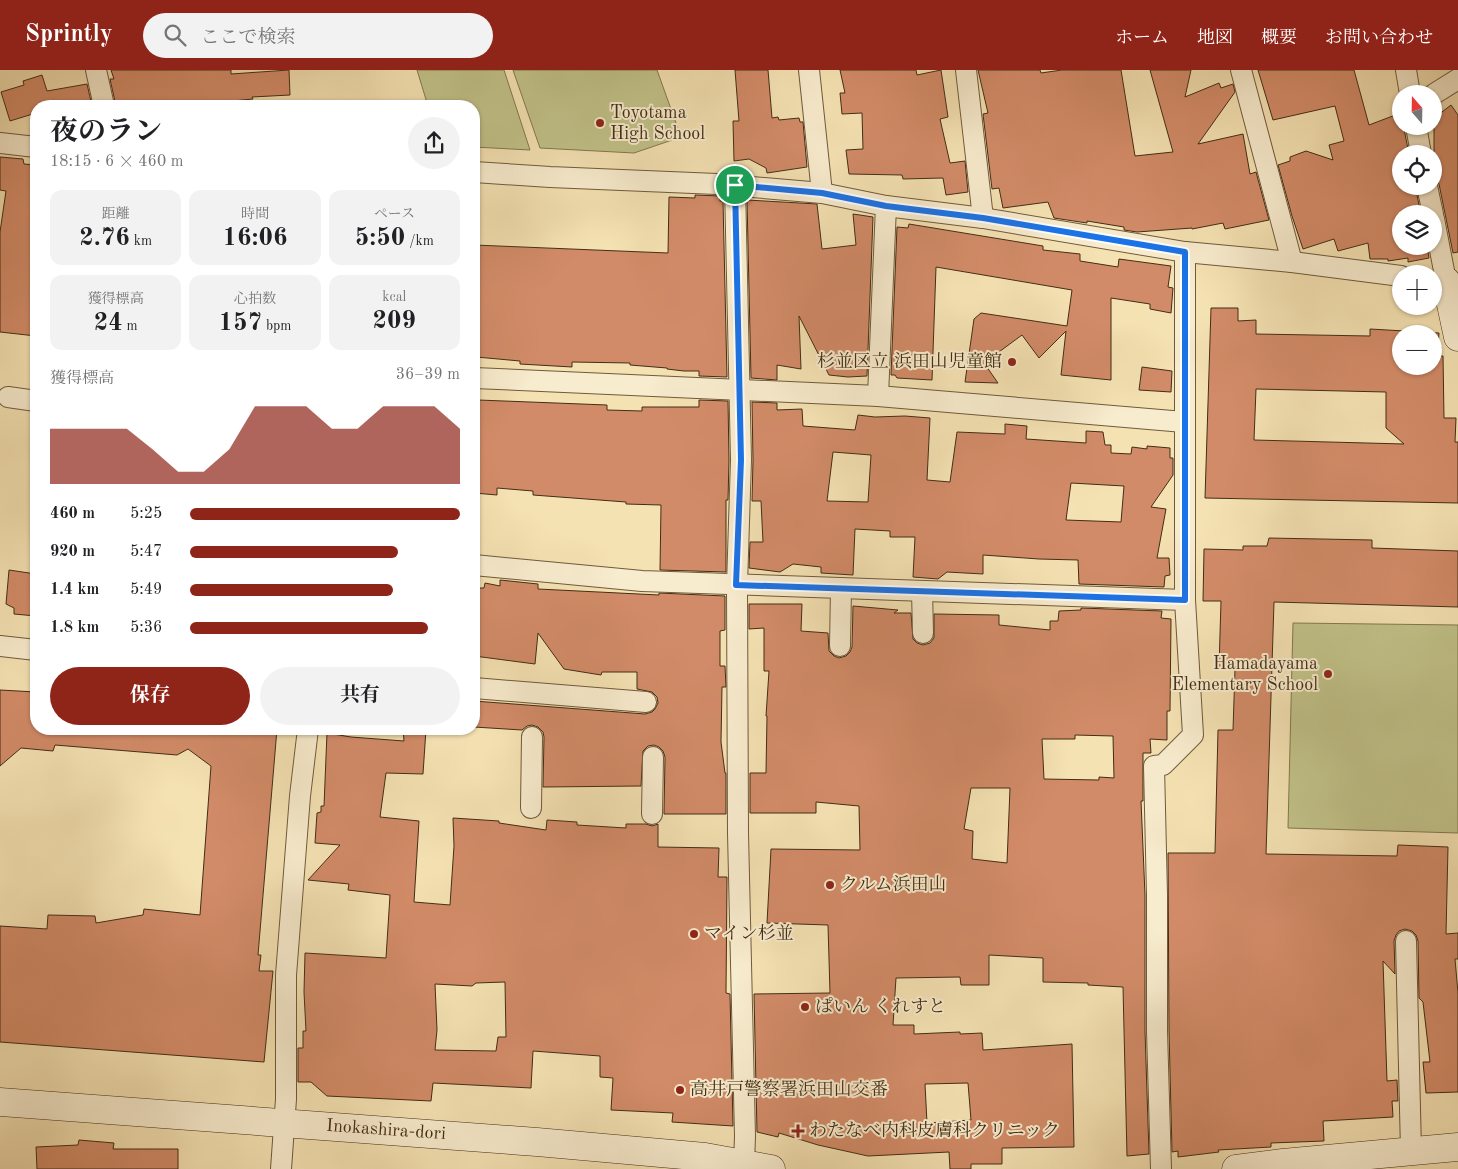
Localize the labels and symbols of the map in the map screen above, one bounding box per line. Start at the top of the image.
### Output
north arrow [1392,85,1442,135]
place label: Toyotama High School [610,104,705,143]
marker: Toyotama High School [594,117,606,129]
pin [714,164,756,206]
place label: 杉並区立 浜田山児童館 [817,351,1002,371]
marker: 杉並区立 浜田山児童館 [1006,356,1018,368]
place label: Hamadayama Elementary School [1171,655,1318,694]
marker: Hamadayama Elementary School [1322,668,1334,680]
place label: クルム浜田山 [840,875,947,894]
marker: クルム浜田山 [824,879,836,891]
place label: マイン杉並 [704,923,794,943]
marker: マイン杉並 [688,928,700,940]
place label: ぱいん くれすと [815,997,946,1016]
marker: ぱいん くれすと [799,1001,811,1013]
place label: 高井戸警察署浜田山交番 [690,1079,888,1099]
marker: 高井戸警察署浜田山交番 [674,1084,686,1096]
street label: Inokashira-dori [326,1117,447,1143]
place label: わたなべ内科皮膚科クリニック [809,1120,1060,1140]
marker: わたなべ内科皮膚科クリニック [791,1124,805,1138]

